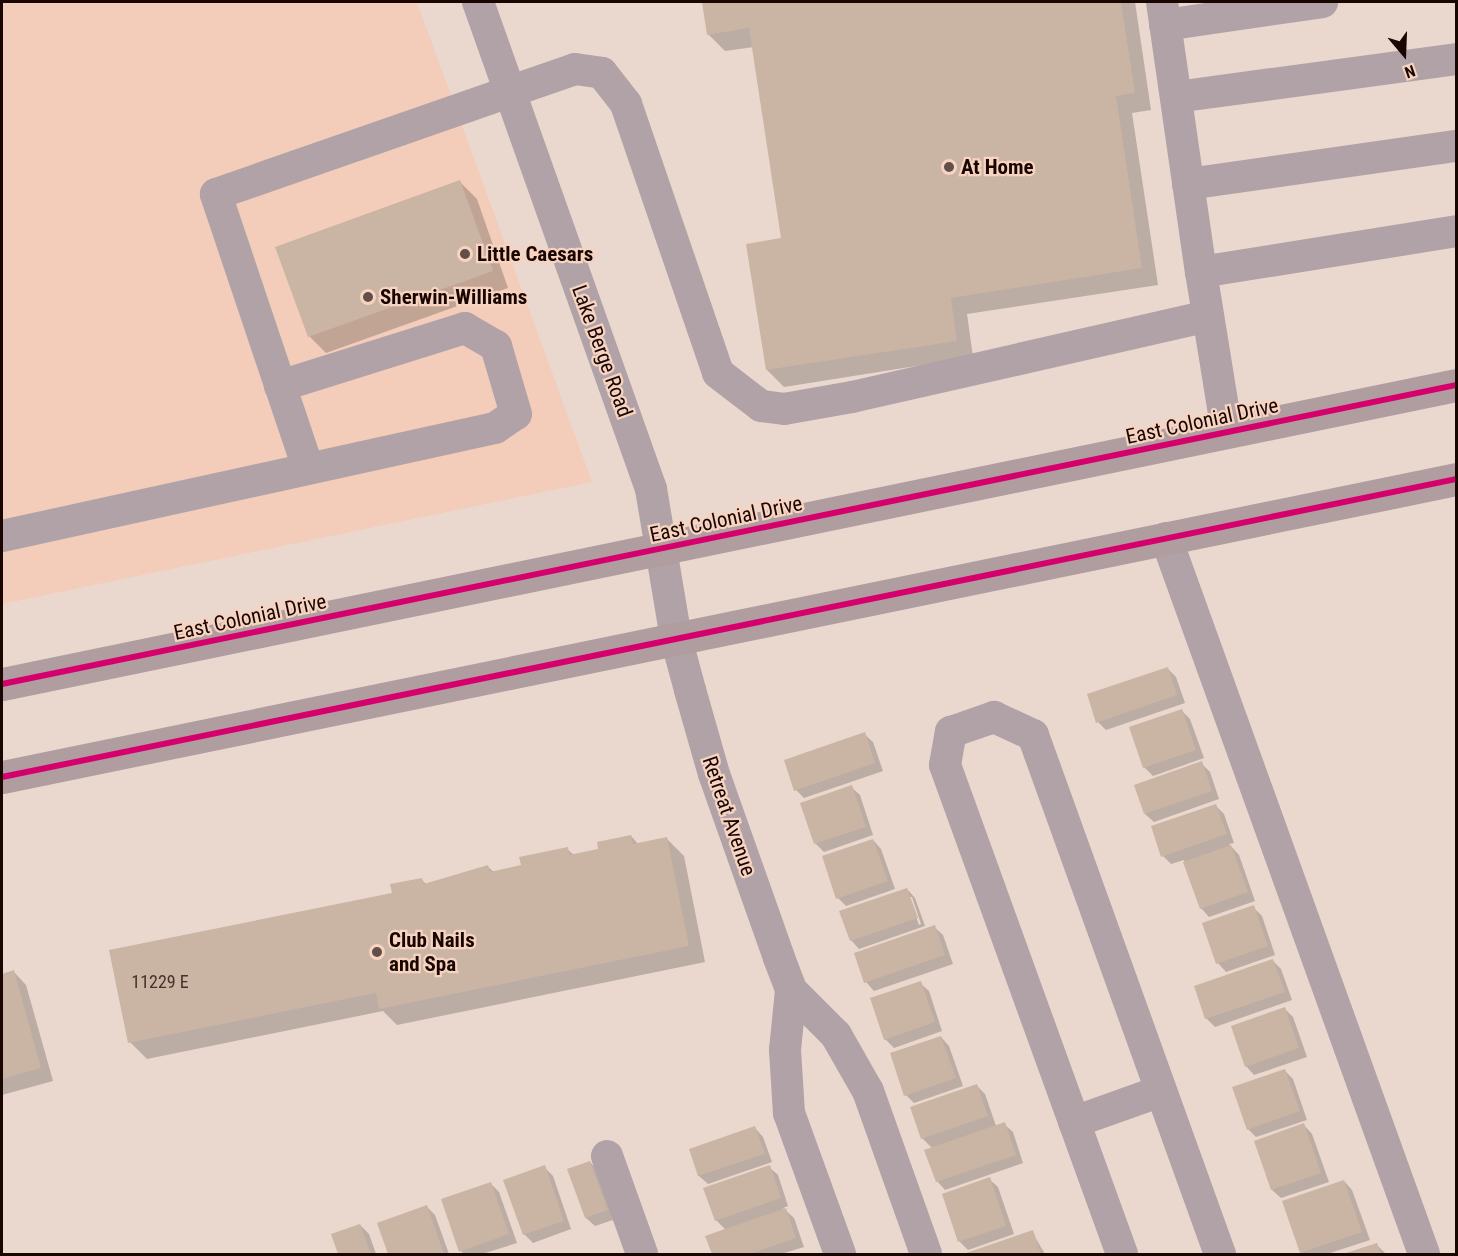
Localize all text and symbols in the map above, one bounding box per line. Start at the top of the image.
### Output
north arrow [1374,24,1434,84]
text: N [1402,61,1418,82]
place label: At Home [961,154,1034,180]
marker: At Home [942,160,956,174]
place label: Little Caesars [477,241,593,267]
marker: Little Caesars [458,247,472,261]
street label: Lake Berge Road [566,282,638,420]
place label: Sherwin-Williams [380,284,527,310]
marker: Sherwin-Williams [361,290,375,304]
street label: East Colonial Drive [1123,393,1281,449]
street label: East Colonial Drive [647,491,805,547]
street label: East Colonial Drive [171,589,329,645]
street label: Retreat Avenue [697,753,761,879]
place label: Club Nails and Spa [389,927,475,977]
marker: Club Nails and Spa [370,945,384,959]
house number: 11229 E [131,971,189,993]

